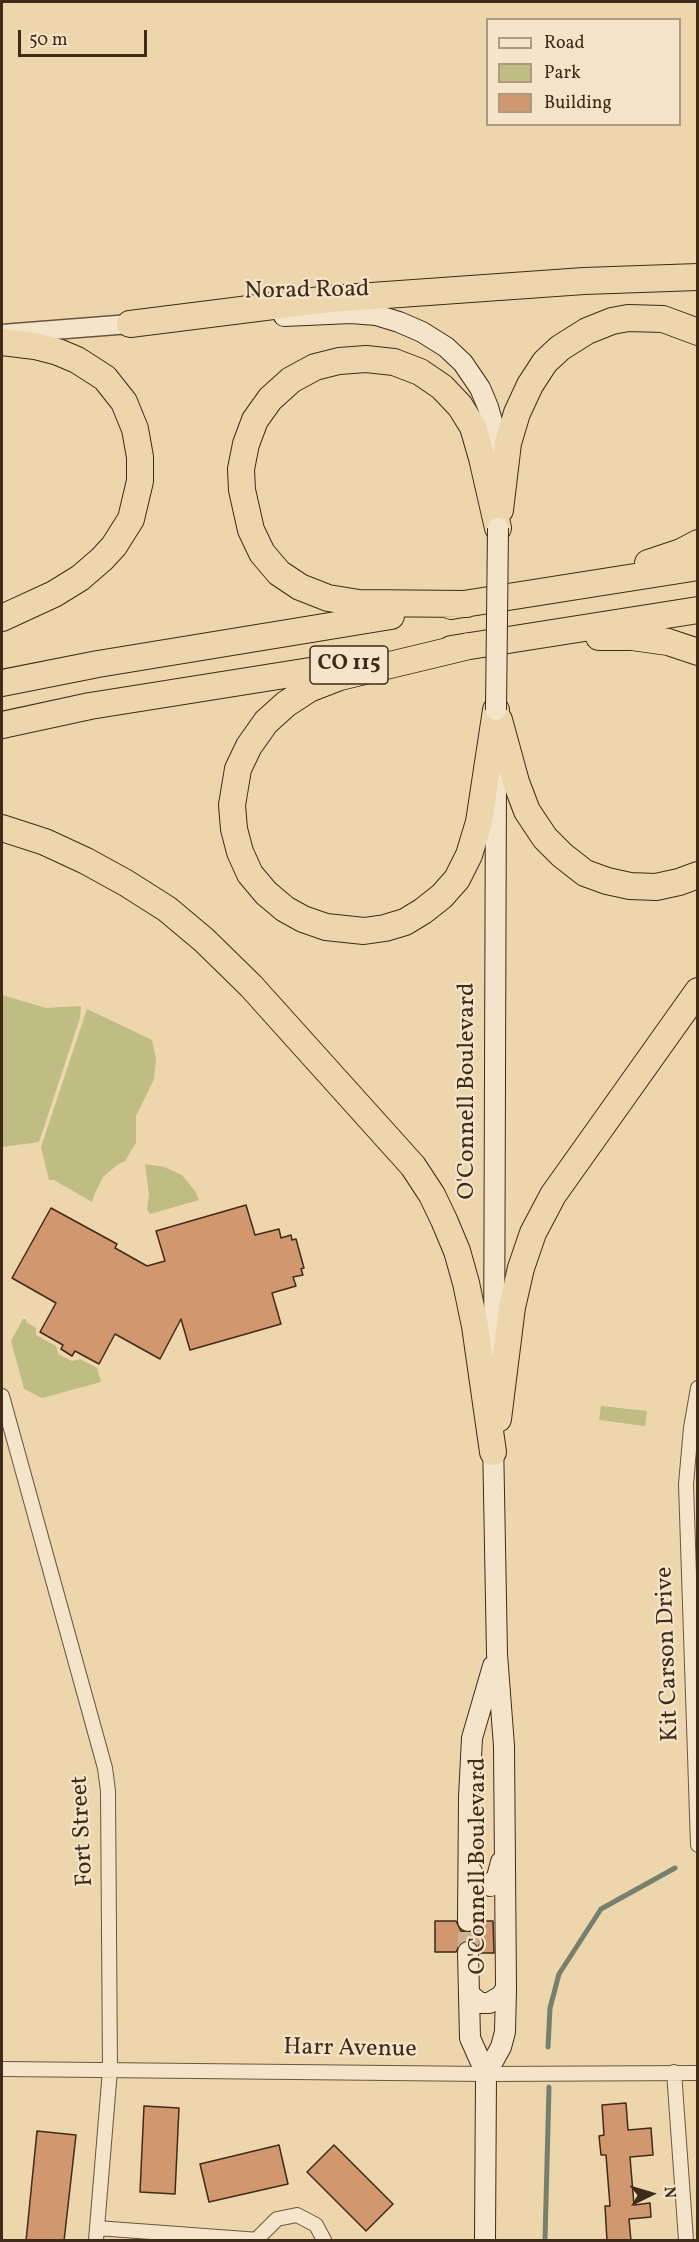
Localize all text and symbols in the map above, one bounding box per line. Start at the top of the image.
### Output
scale bar [21,18,150,56]
legend [486,18,681,126]
text: 50 m [29,28,68,53]
text: Road [544,31,585,56]
text: Park [544,61,581,86]
text: Building [544,91,612,116]
street label: Norad Road [244,277,370,307]
road number: CO 115 [310,646,388,684]
street label: O'Connell Boulevard [455,982,483,1200]
street label: Kit Carson Drive [652,1566,686,1742]
street label: O'Connell Boulevard [466,1757,494,1975]
street label: Fort Street [67,1775,101,1887]
street label: Harr Avenue [283,2034,417,2066]
north arrow [621,2164,681,2224]
text: N [657,2186,680,2199]

